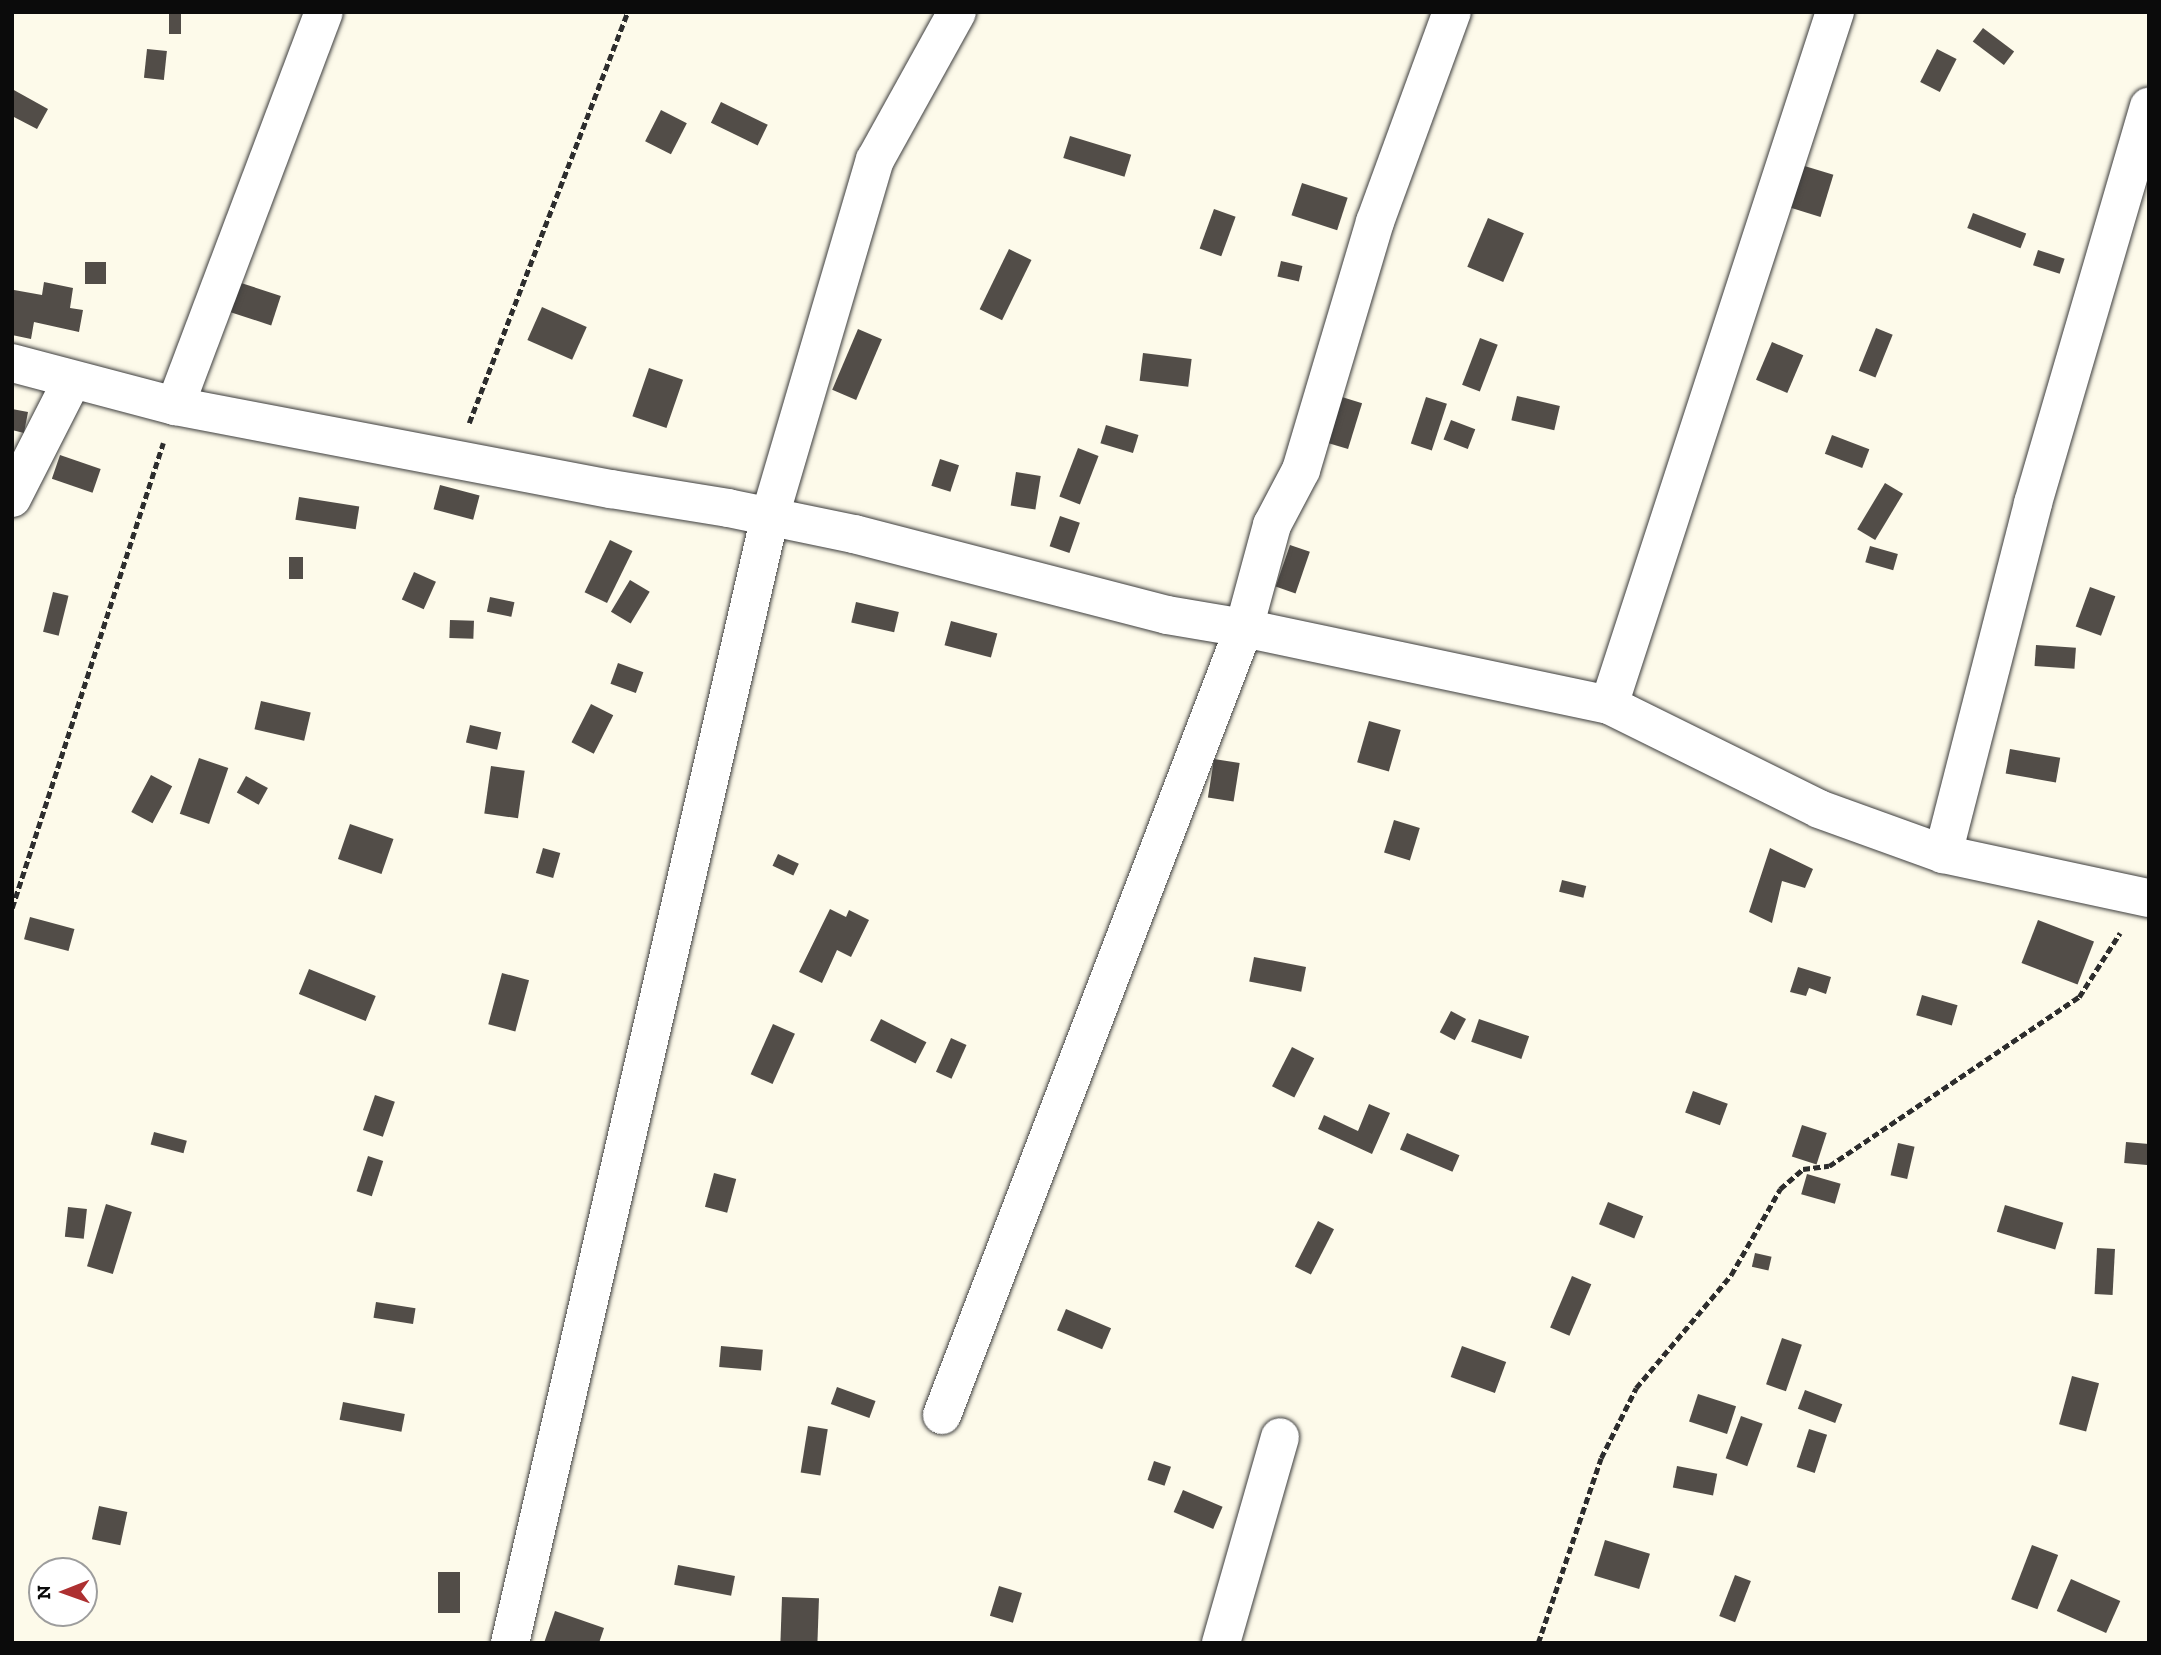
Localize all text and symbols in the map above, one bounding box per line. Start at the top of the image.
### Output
north arrow [28,1557,98,1627]
text: N [32,1585,55,1600]

